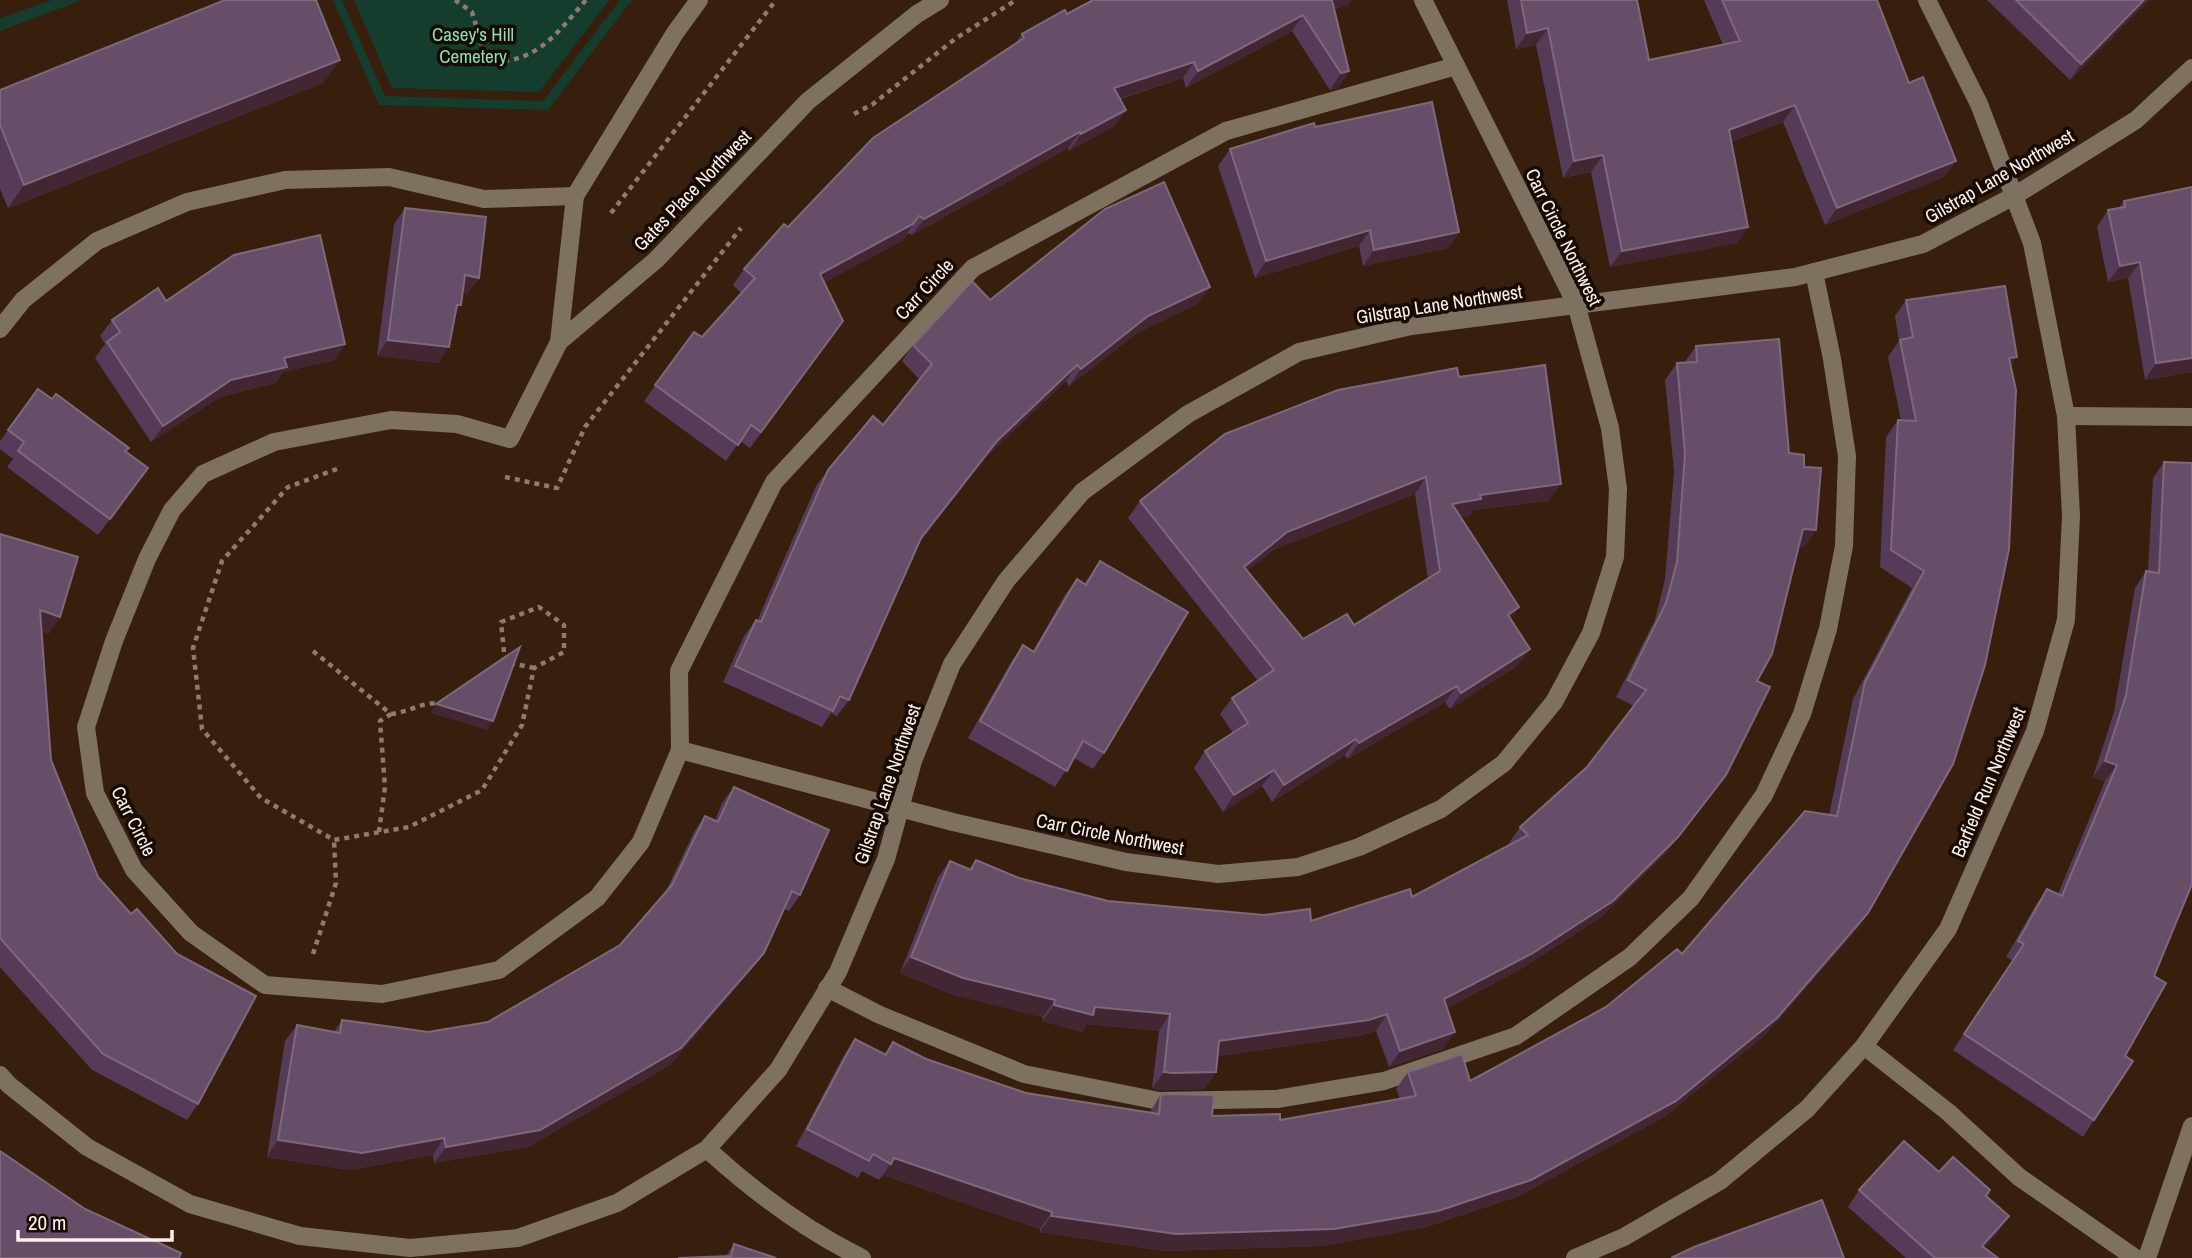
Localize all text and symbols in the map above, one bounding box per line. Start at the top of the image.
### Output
park label: Casey's Hill Cemetery [432,21,514,69]
street label: Gilstrap Lane Northwest [1920,122,2079,229]
street label: Gates Place Northwest [627,123,757,256]
street label: Carr Circle Northwest [1519,164,1609,311]
street label: Carr Circle [889,253,959,325]
street label: Gilstrap Lane Northwest [1354,278,1525,330]
street label: Gilstrap Lane Northwest [847,700,927,868]
street label: Barfield Run Northwest [1945,702,2032,861]
street label: Carr Circle [105,782,163,860]
street label: Carr Circle Northwest [1034,807,1187,861]
scale bar [18,1198,172,1242]
text: 20 m [28,1208,66,1237]

